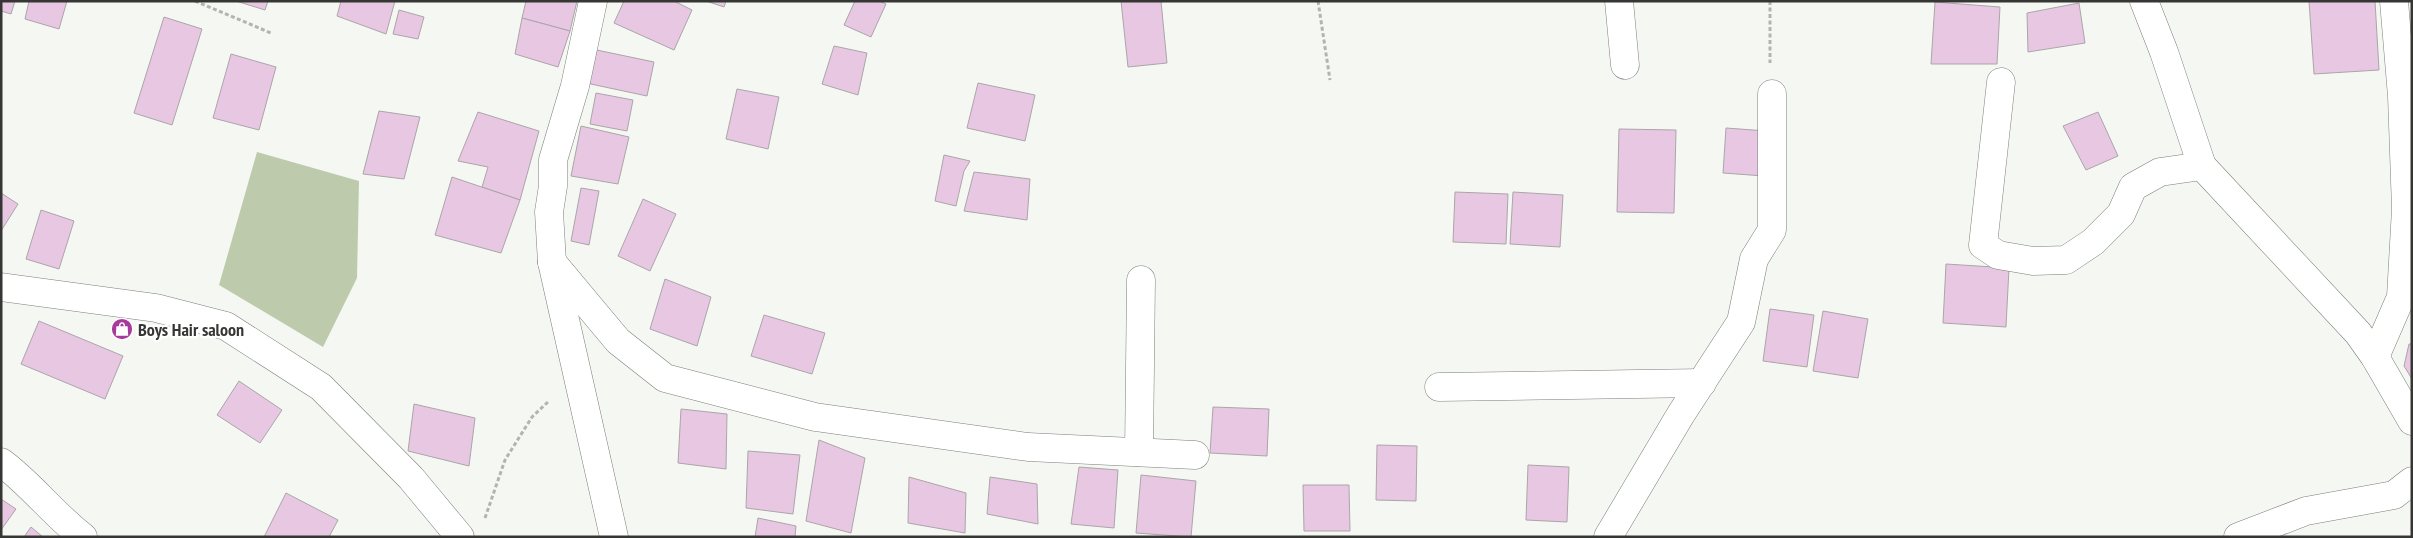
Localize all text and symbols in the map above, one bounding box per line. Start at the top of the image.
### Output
shop icon: Boys Hair saloon [110,317,134,341]
place label: Boys Hair saloon [138,318,244,341]

